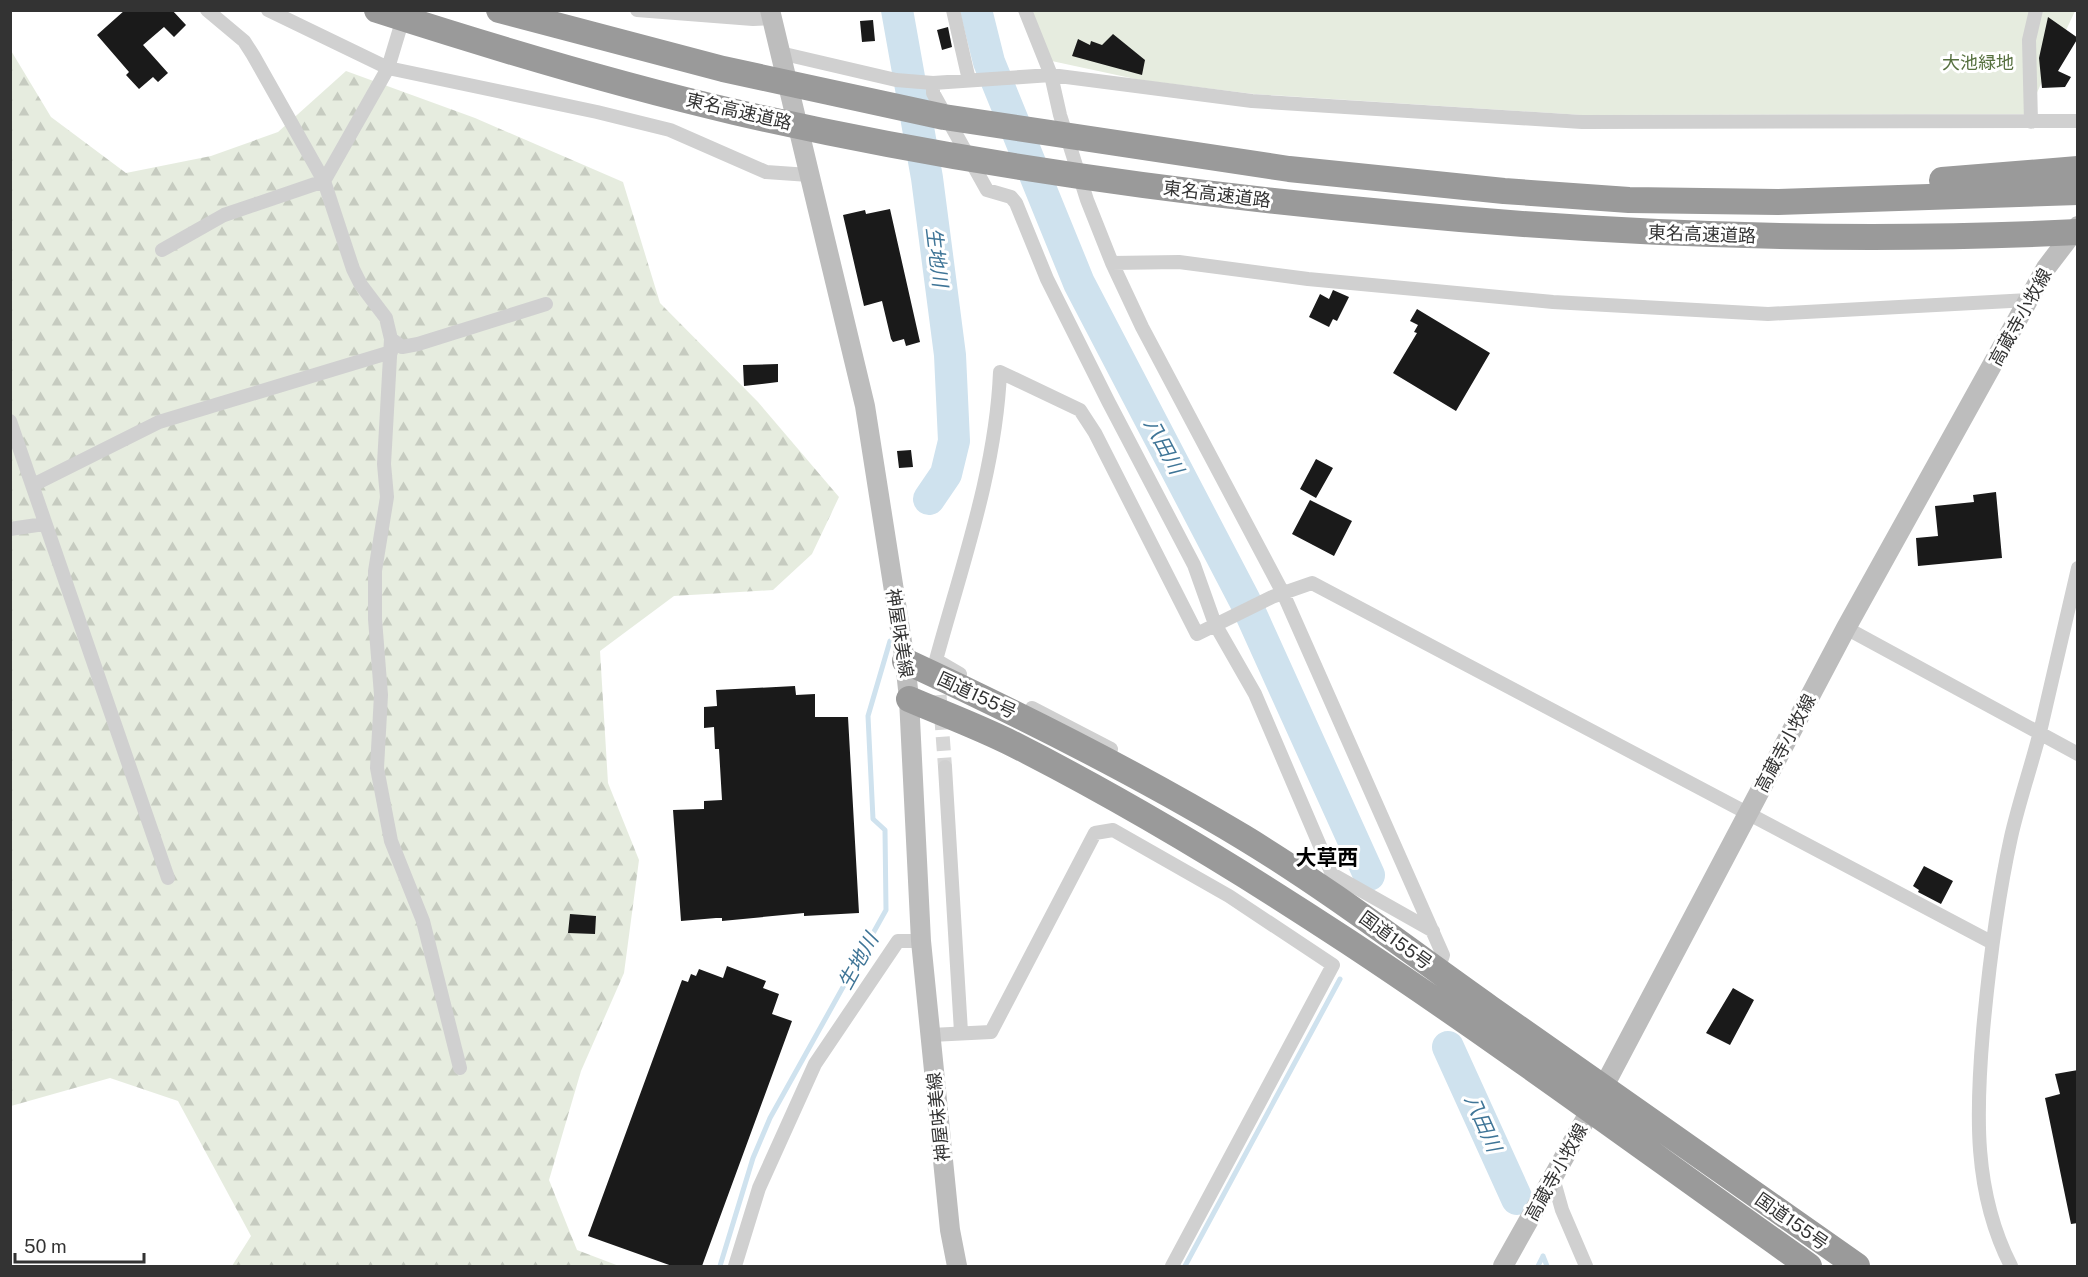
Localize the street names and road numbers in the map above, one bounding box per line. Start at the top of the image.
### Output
street label: 東名高速道路 [684,89,794,133]
street label: 東名高速道路 [1162,177,1272,211]
street label: 東名高速道路 [1648,222,1756,246]
street label: 高蔵寺小牧線 [1985,265,2055,369]
street label: 神屋味美線 [883,587,917,679]
street label: 国道155号 [934,668,1020,722]
street label: 高蔵寺小牧線 [1750,690,1820,796]
street label: 国道155号 [1356,907,1436,973]
street label: 神屋味美線 [923,1071,953,1163]
street label: 高蔵寺小牧線 [1521,1120,1591,1224]
street label: 国道155号 [1751,1188,1833,1254]

